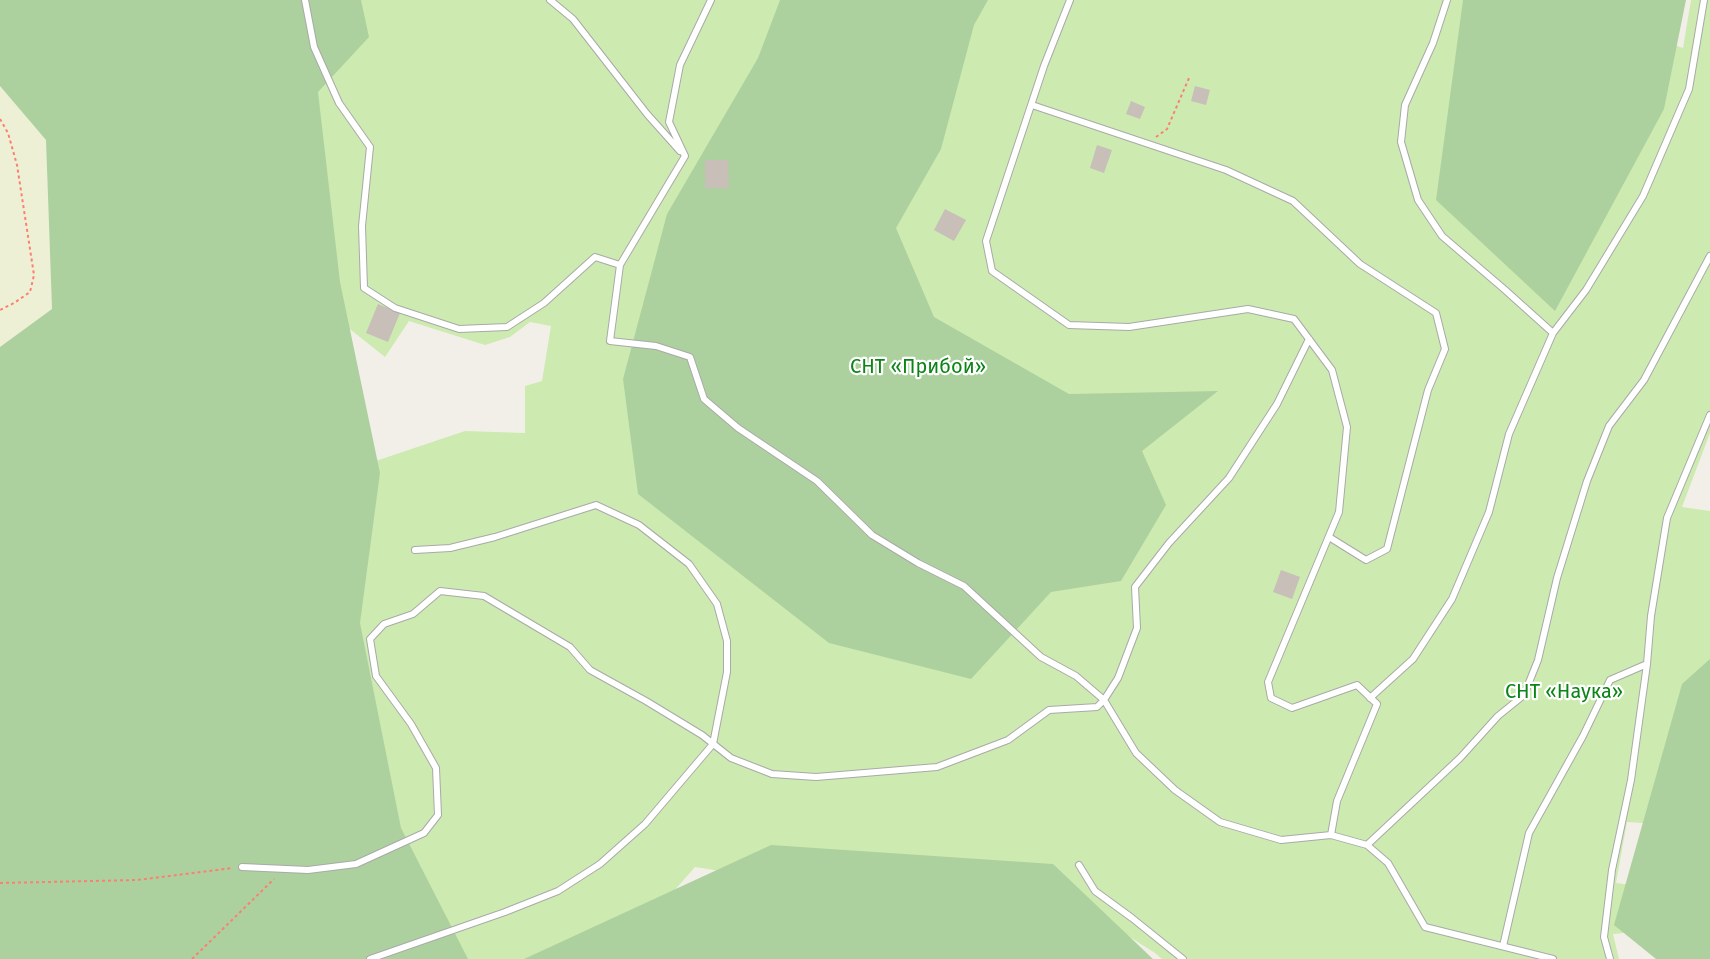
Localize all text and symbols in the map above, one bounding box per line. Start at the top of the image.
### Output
park label: СНТ «Прибой» [850,355,986,379]
park label: СНТ «Наука» [1505,680,1623,704]

